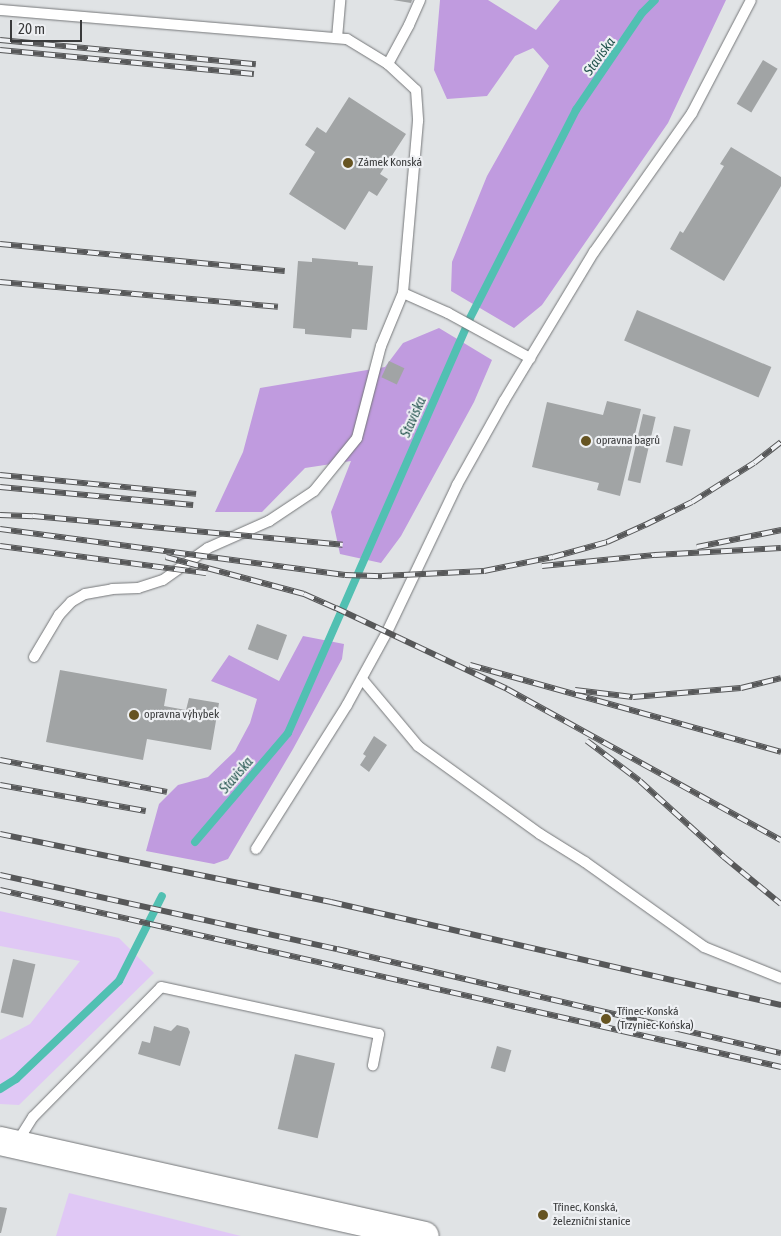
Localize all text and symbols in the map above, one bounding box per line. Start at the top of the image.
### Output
scale bar [12,10,85,42]
text: 20 m [18,20,45,37]
water label: Staviska [580,34,618,78]
place label: Zámek Konská [358,156,422,170]
marker: Zámek Konská [342,157,354,169]
water label: Staviska [397,394,429,440]
place label: opravna bagrů [596,434,660,448]
marker: opravna bagrů [580,435,592,447]
place label: opravna výhybek [144,708,219,722]
marker: opravna výhybek [128,709,140,721]
water label: Staviska [216,753,256,797]
place label: Třinec-Konská (Trzyniec-Końska) [617,1005,694,1033]
marker: Třinec-Konská (Trzyniec-Końska) [599,1012,613,1026]
place label: Třinec, Konská, železniční stanice [553,1201,630,1229]
marker: Třinec, Konská, železniční stanice [537,1209,549,1221]

